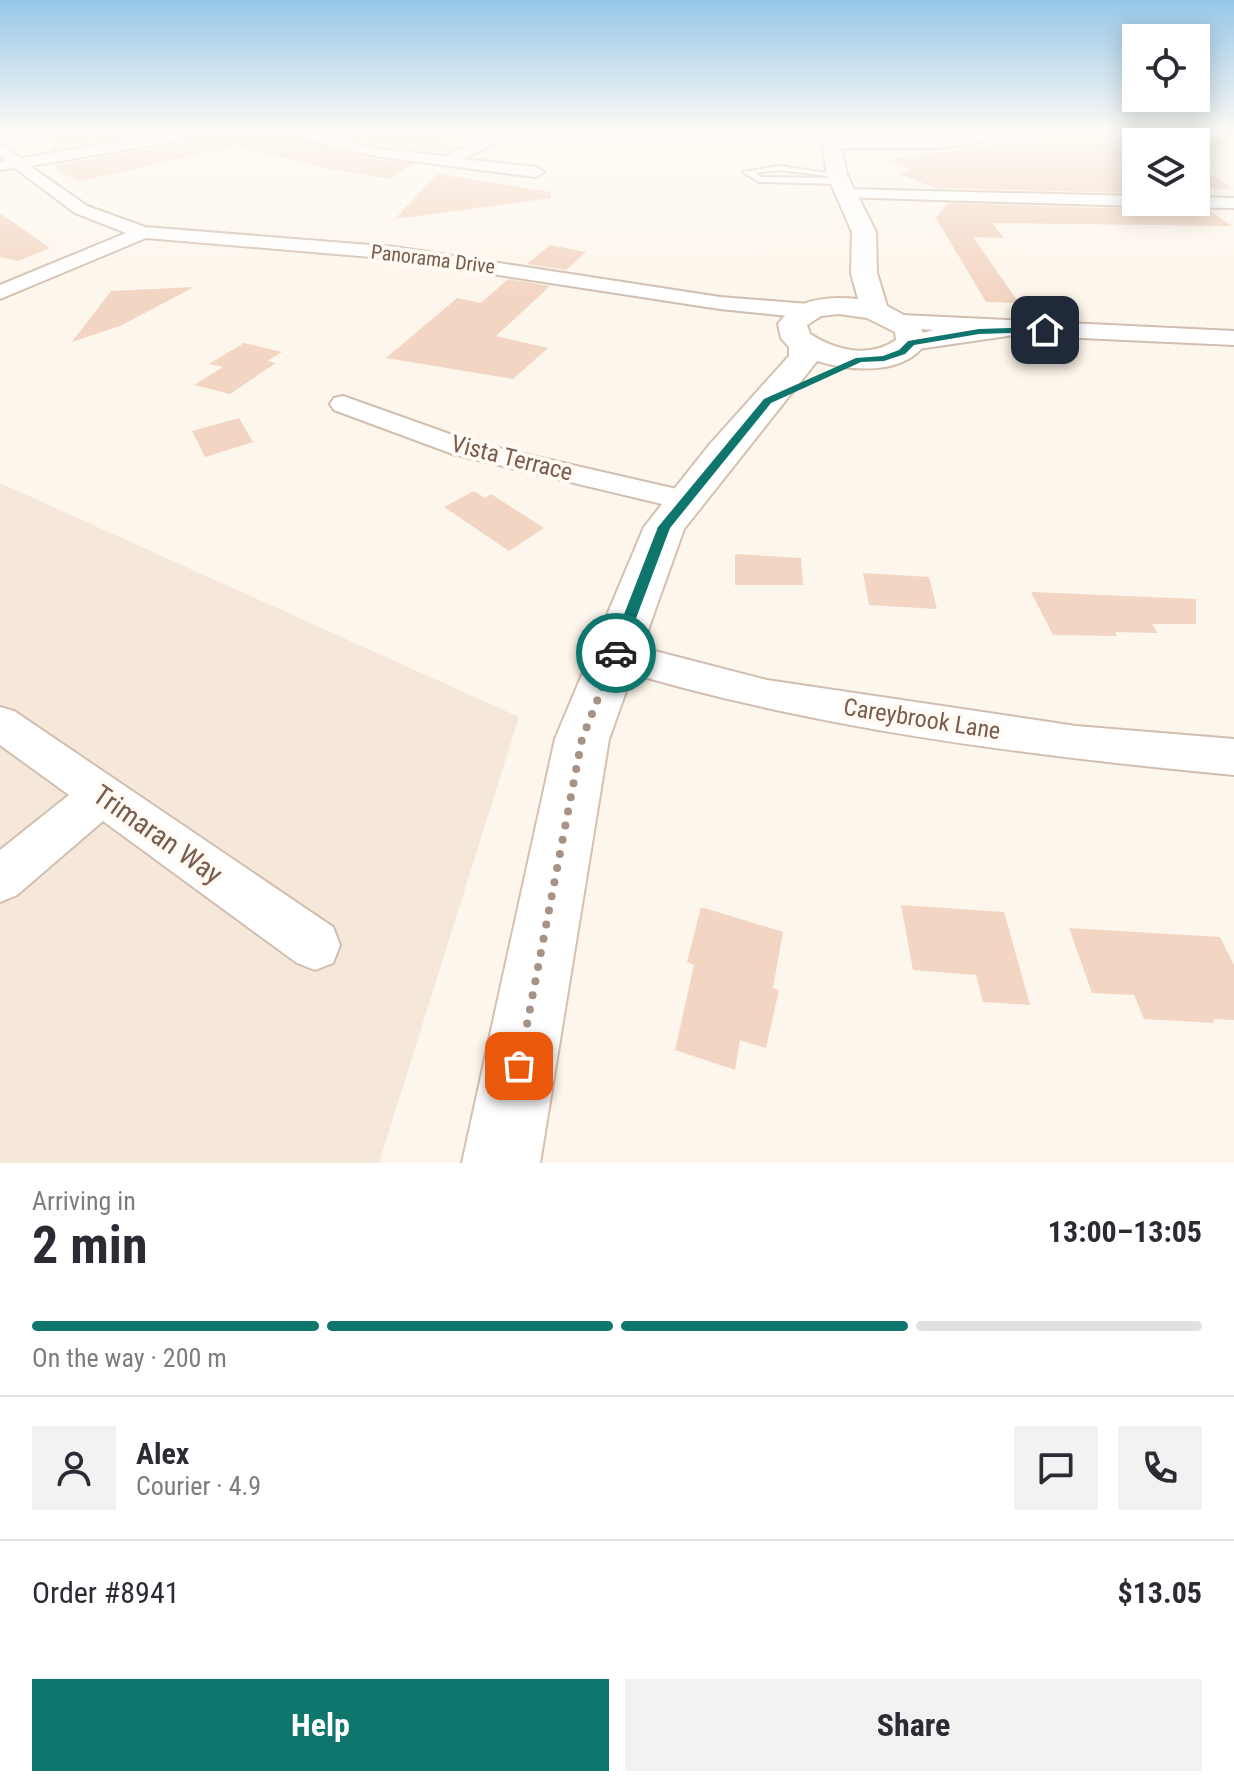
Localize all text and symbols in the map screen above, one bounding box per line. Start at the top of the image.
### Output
map controls [1122,24,1210,216]
button: locate [1122,24,1210,112]
button: layers [1122,128,1210,216]
street label: Panorama Drive [370,239,496,279]
pin [1011,296,1079,364]
icon: home [1023,308,1067,352]
street label: Vista Terrace [448,429,576,487]
courier [576,613,656,693]
icon: car [594,631,638,675]
street label: Careybrook Lane [842,693,1002,745]
street label: Trimaran Way [87,778,229,891]
pin [485,1032,553,1100]
icon: bag [497,1044,541,1088]
text: Arriving in [32,1186,136,1216]
text: 13:00–13:05 [1048,1214,1202,1249]
text: 2 min [32,1215,148,1276]
text: On the way · 200 m [32,1343,227,1373]
button: person [32,1426,116,1510]
button: chat [1014,1426,1098,1510]
button: phone [1118,1426,1202,1510]
text: Alex [136,1436,189,1471]
text: Courier · 4.9 [136,1471,261,1501]
text: Order #8941 [32,1575,180,1610]
text: $13.05 [1117,1575,1202,1610]
button: Help [32,1679,609,1771]
button: Share [625,1679,1202,1771]

